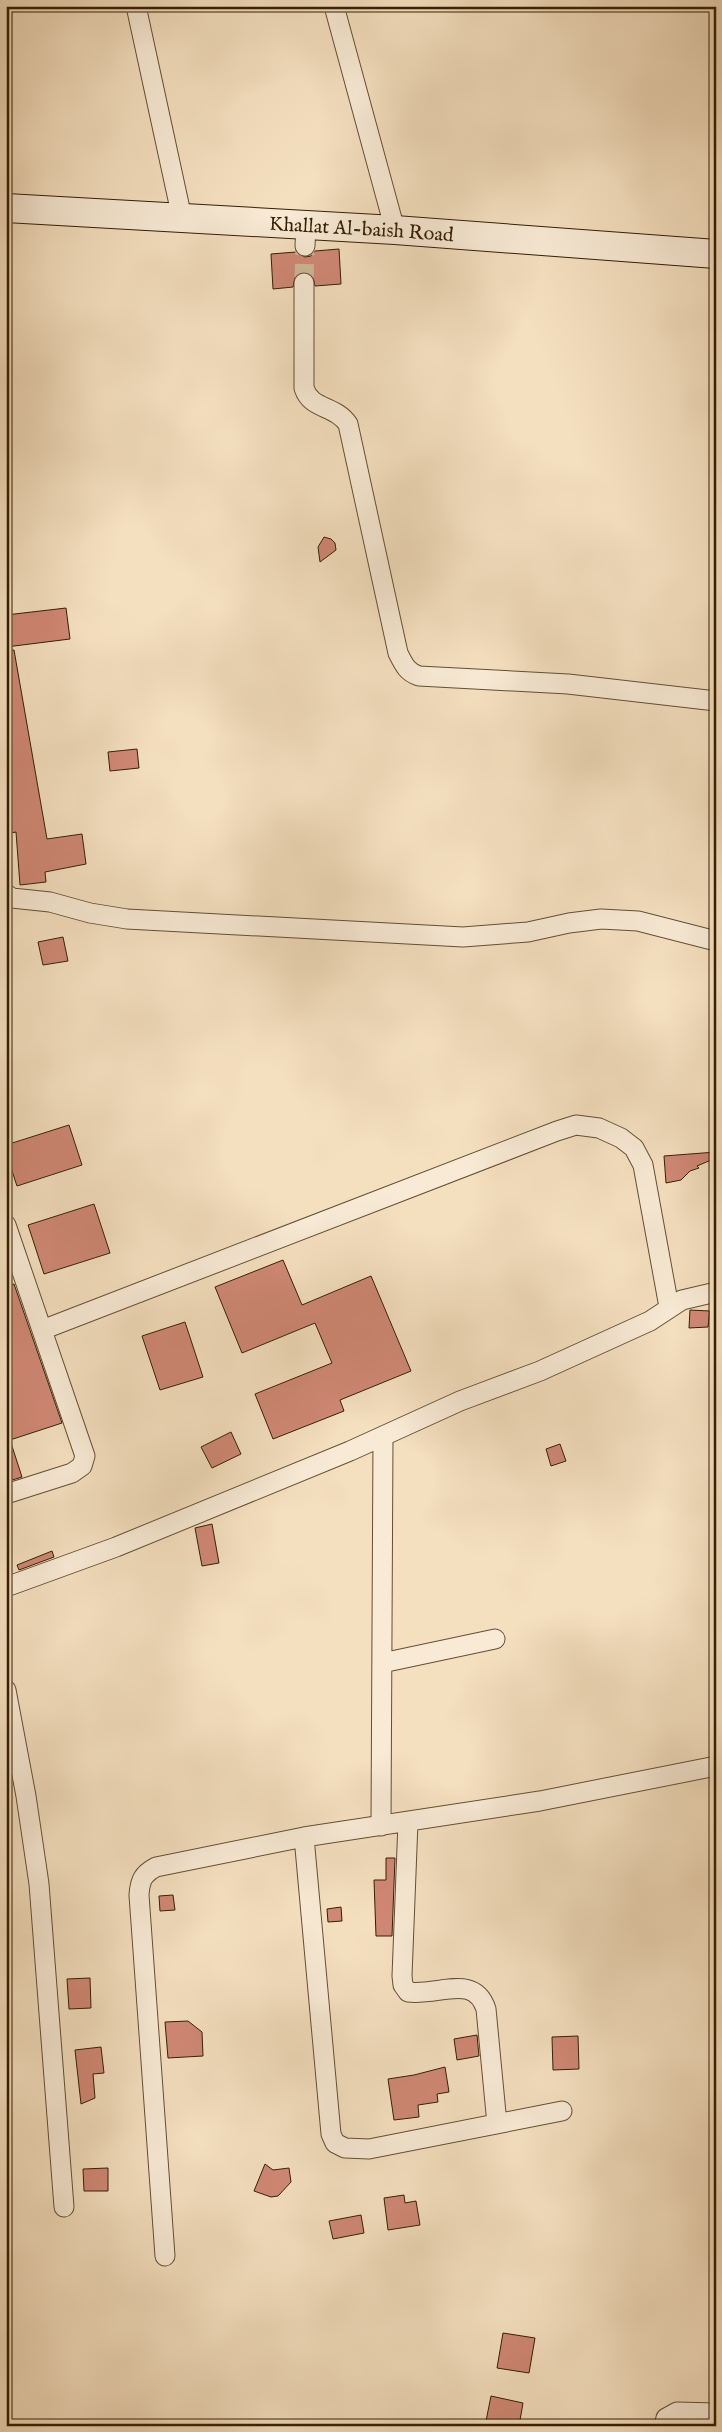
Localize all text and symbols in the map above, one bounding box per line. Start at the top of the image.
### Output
street label: Khallat Al-baish Road [268,212,455,248]

